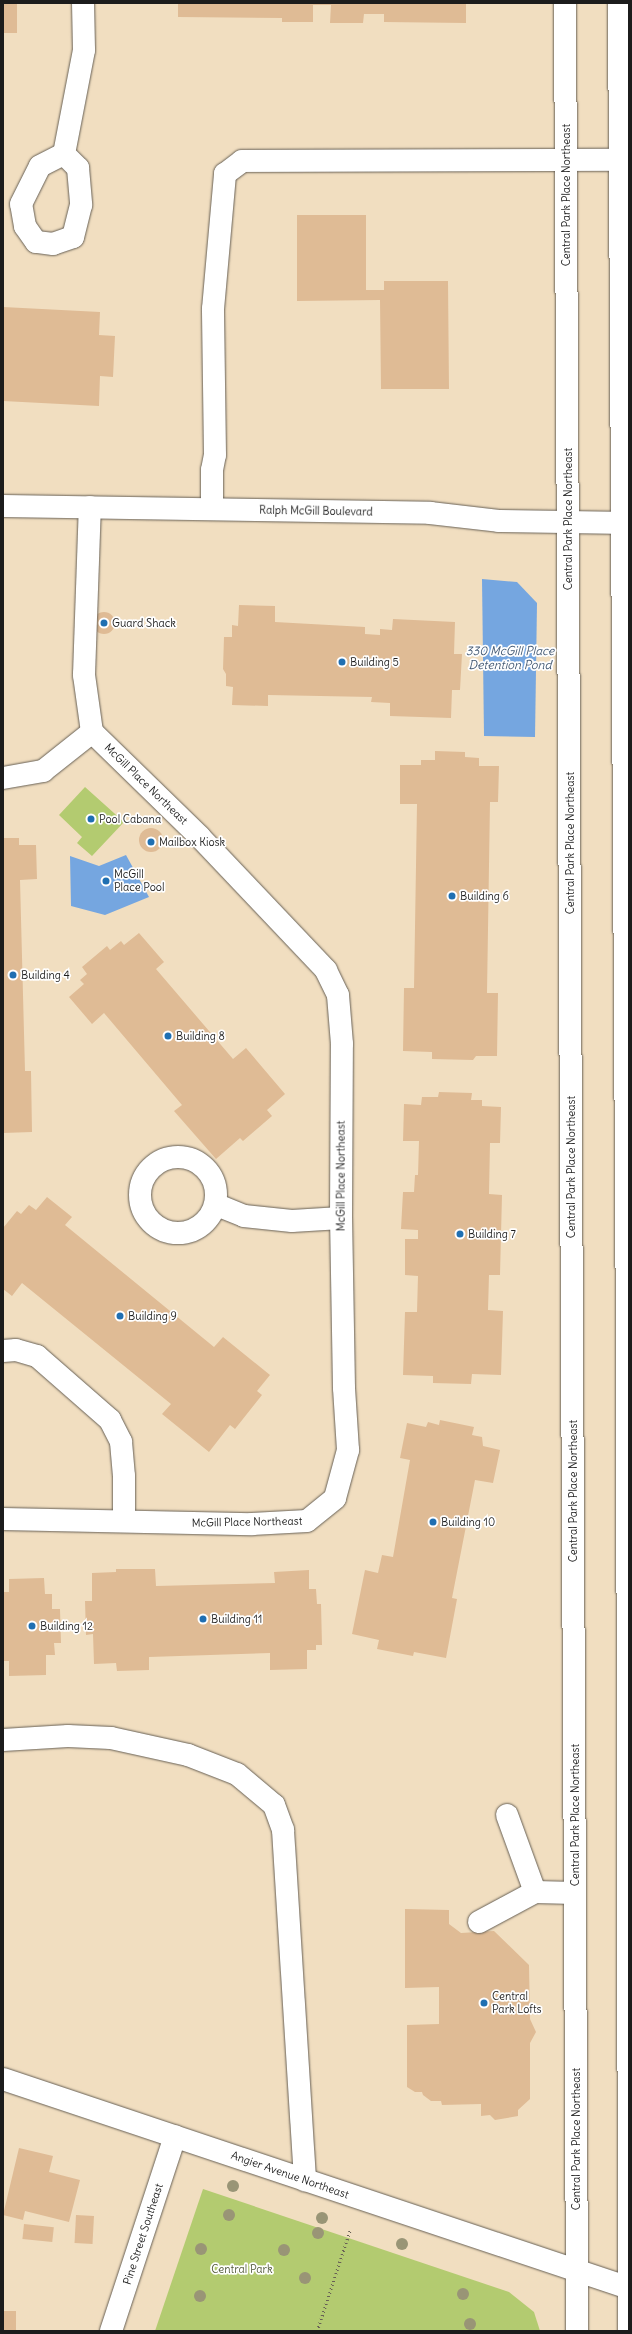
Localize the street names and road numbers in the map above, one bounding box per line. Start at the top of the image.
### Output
street label: Central Park Place Northeast [559,124,573,266]
street label: Central Park Place Northeast [561,448,575,590]
street label: Ralph McGill Boulevard [259,503,373,519]
street label: McGill Place Northeast [102,741,190,827]
street label: Central Park Place Northeast [563,772,577,914]
street label: Central Park Place Northeast [564,1096,578,1238]
street label: McGill Place Northeast [334,1121,348,1231]
street label: Central Park Place Northeast [566,1420,580,1562]
street label: McGill Place Northeast [192,1514,302,1530]
street label: Central Park Place Northeast [568,1744,582,1886]
street label: Central Park Place Northeast [569,2068,583,2210]
street label: Angier Avenue Northeast [229,2149,351,2201]
street label: Pine Street Southeast [120,2182,166,2286]

